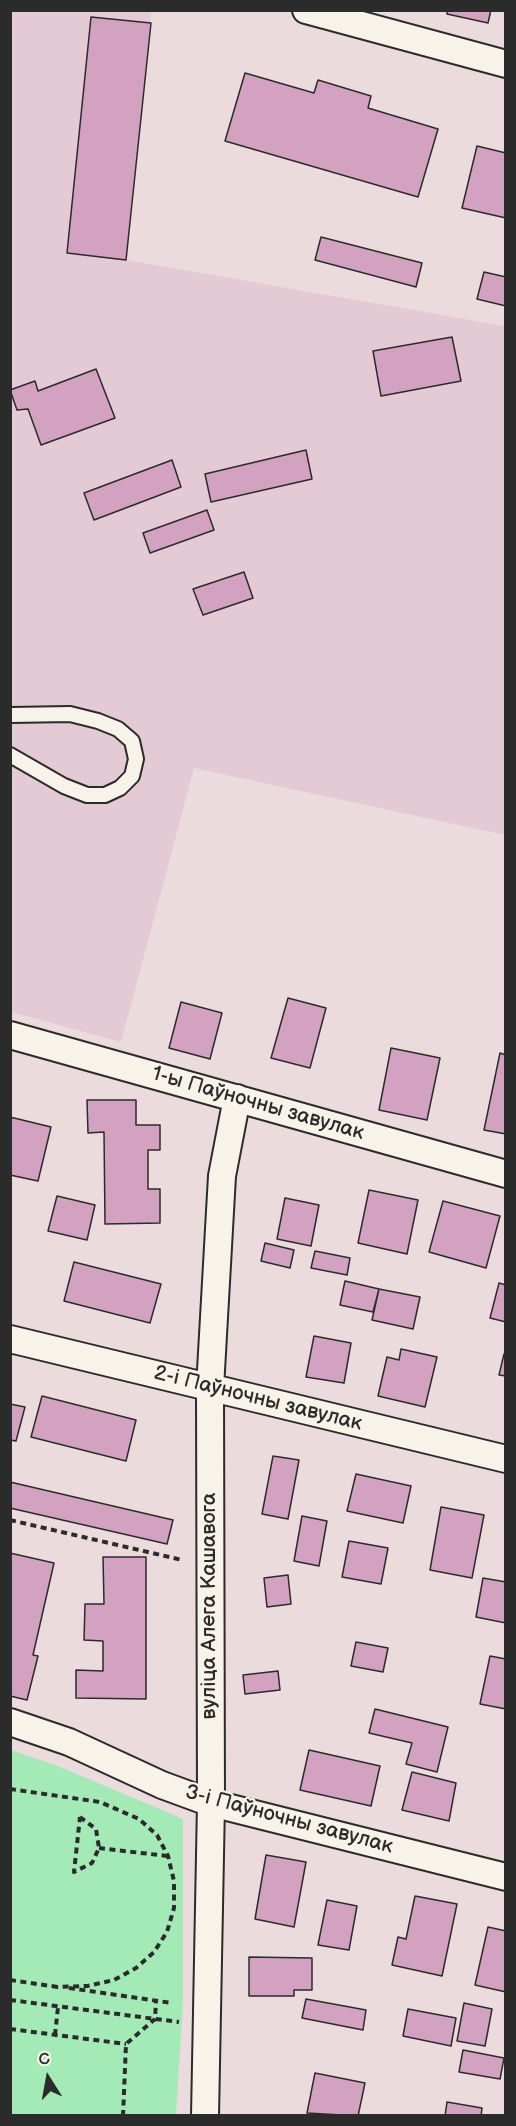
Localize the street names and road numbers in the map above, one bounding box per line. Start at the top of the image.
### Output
street label: 1-ы Паўночны завулак [149,1062,367,1146]
street label: 2-і Паўночны завулак [151,1361,365,1437]
street label: вуліца Алега Кашавога [197,1493,223,1719]
street label: 3-і Паўночны завулак [182,1780,396,1860]

